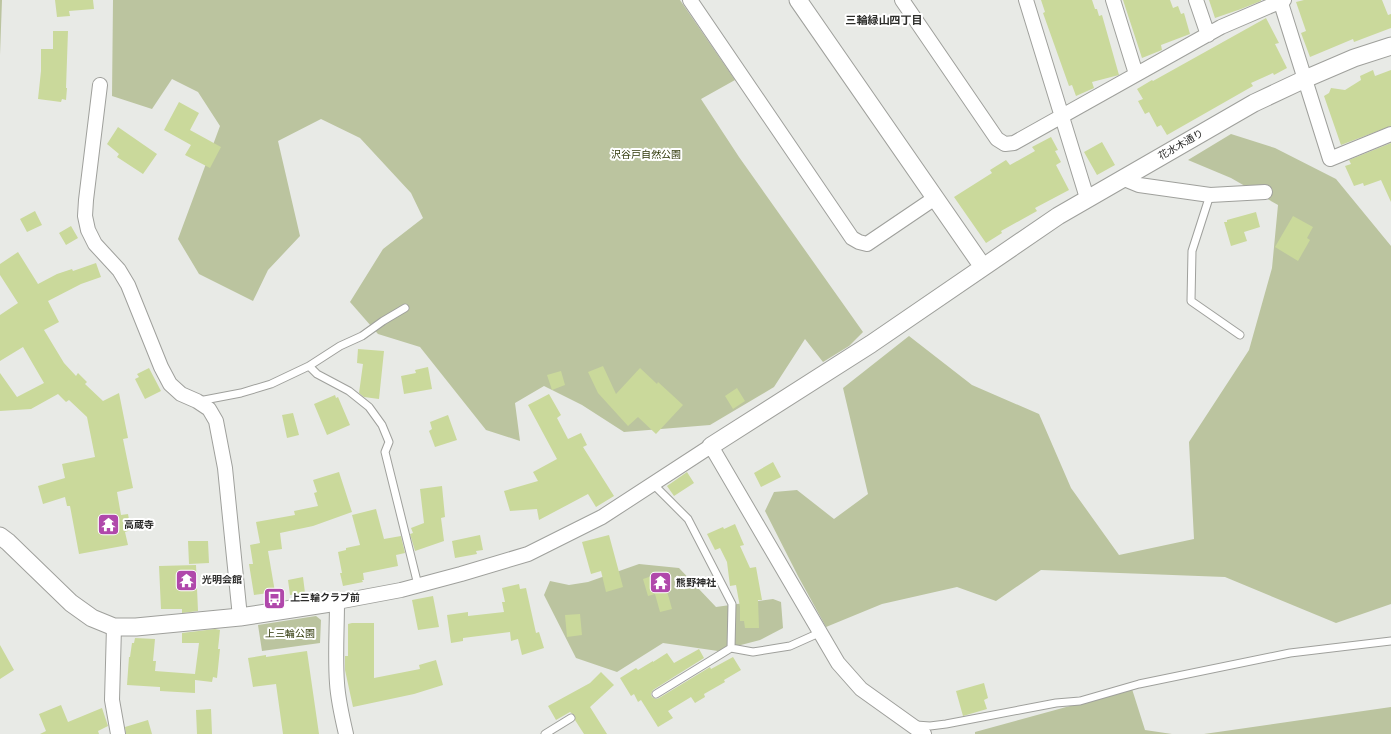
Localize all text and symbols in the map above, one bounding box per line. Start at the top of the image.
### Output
district label: 三輪緑山四丁目 [846,13,923,28]
street label: 花水木通り [1156,126,1206,164]
park label: 沢谷戸自然公園 [611,148,681,162]
temple icon: 高蔵寺 [95,512,121,538]
place label: 高蔵寺 [124,518,154,532]
temple icon: 光明会館 [173,567,199,593]
temple icon: 熊野神社 [648,570,674,596]
place label: 光明会館 [202,573,242,587]
place label: 熊野神社 [676,576,717,590]
bus stop icon: 上三輪クラブ前 [262,585,288,611]
place label: 上三輪クラブ前 [290,591,360,605]
park label: 上三輪公園 [265,627,315,641]

